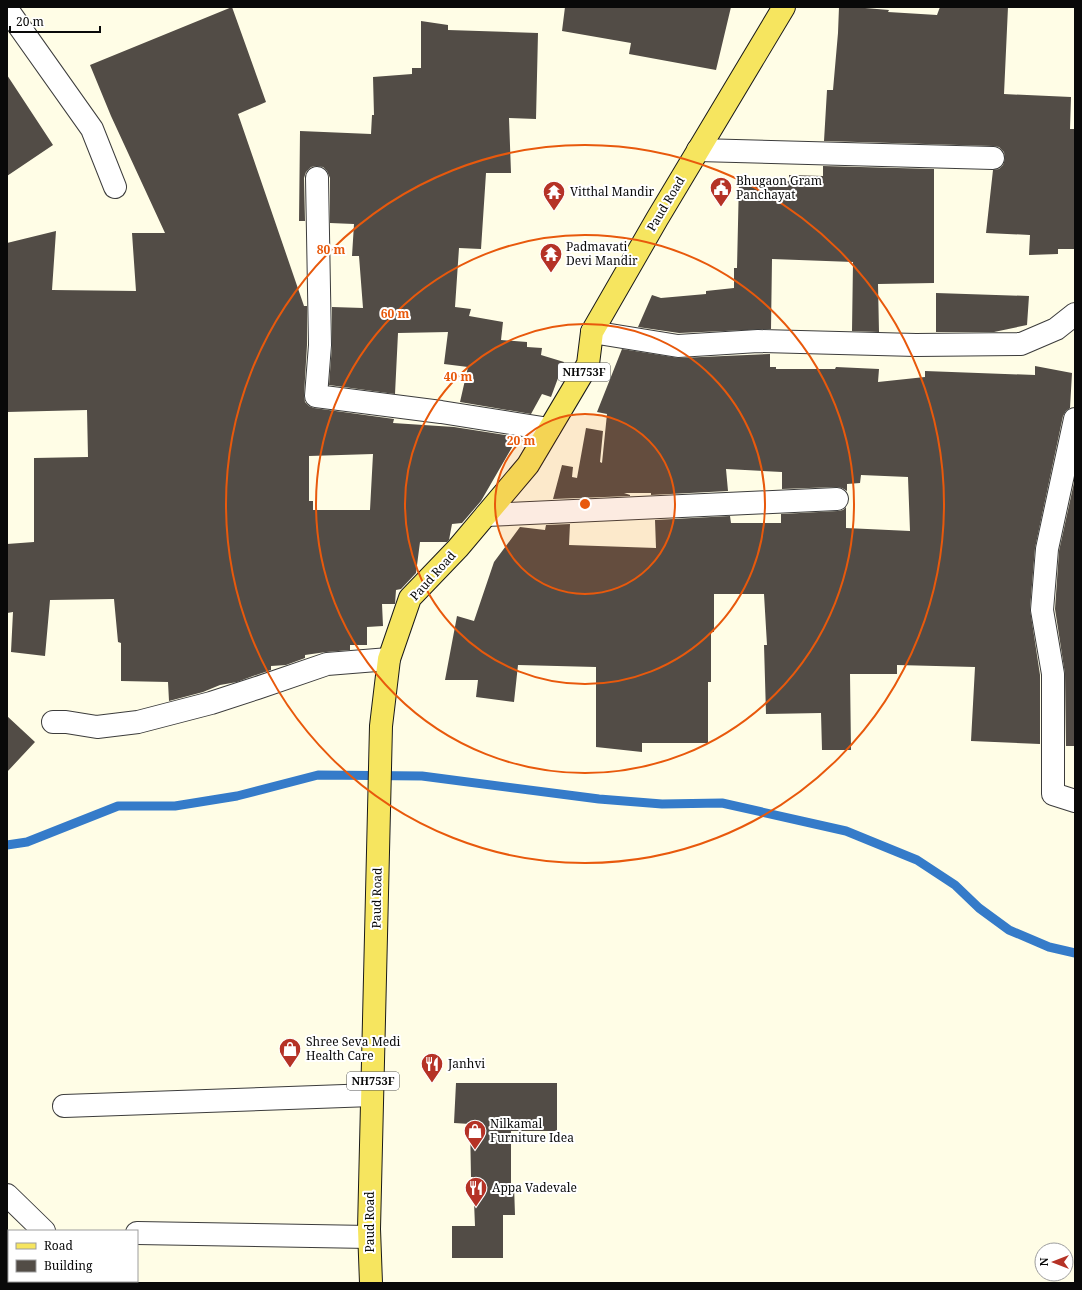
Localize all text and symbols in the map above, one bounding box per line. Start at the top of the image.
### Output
scale bar [10,8,100,34]
text: 20 m [16,13,44,30]
place label: Bhugaon Gram Panchayat [736,172,822,203]
street label: Paud Road [643,173,689,234]
public building icon: Bhugaon Gram Panchayat [708,175,734,208]
temple icon: Vitthal Mandir [541,179,567,212]
place label: Vitthal Mandir [570,183,655,200]
place label: Padmavati Devi Mandir [566,238,638,269]
text: 80 m [317,241,345,258]
temple icon: Padmavati Devi Mandir [538,241,564,274]
text: 60 m [381,305,409,322]
road number: NH753F [558,363,610,381]
text: 40 m [444,368,472,385]
text: 20 m [507,432,535,449]
centre of rings [578,497,592,511]
street label: Paud Road [406,547,460,604]
street label: Paud Road [367,867,386,929]
place label: Shree Seva Medi Health Care [306,1033,401,1064]
shop icon: Shree Seva Medi Health Care [277,1036,303,1069]
restaurant icon: Janhvi [419,1051,445,1084]
place label: Janhvi [447,1055,485,1072]
road number: NH753F [347,1072,399,1090]
place label: Nilkamal Furniture Idea [490,1115,574,1146]
shop icon: Nilkamal Furniture Idea [462,1118,488,1151]
restaurant icon: Appa Vadevale [463,1175,489,1208]
place label: Appa Vadevale [492,1179,577,1196]
street label: Paud Road [361,1191,378,1253]
legend [8,1230,138,1282]
text: Road [44,1237,74,1254]
north arrow [1034,1242,1074,1282]
text: Building [44,1257,93,1274]
text: N [1036,1257,1051,1266]

